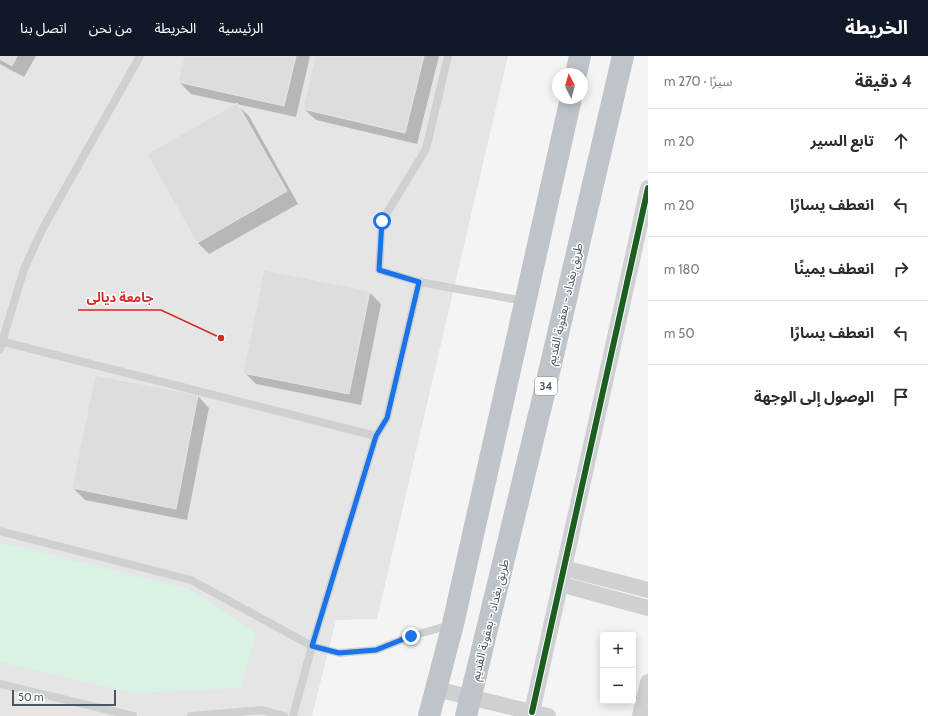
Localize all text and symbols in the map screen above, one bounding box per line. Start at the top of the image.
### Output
text: الخريطة [845,16,908,39]
text: اتصل بنا [20,19,67,37]
text: من نحن [89,19,132,37]
text: الخريطة [154,19,196,37]
text: الرئيسية [218,19,263,37]
north arrow [552,68,588,104]
text: 4 دقيقة [855,71,912,91]
text: سيرًا · 270 m [664,73,733,89]
icon: ahead [890,130,912,152]
text: تابع السير [810,132,874,150]
text: 20 m [664,133,694,149]
icon: left [890,194,912,216]
text: انعطف يسارًا [790,196,874,214]
text: 20 m [664,197,694,213]
route start [373,212,391,230]
street label: طريق بغداد - بعقوبة القديم [543,241,588,367]
icon: right [890,258,912,280]
text: انعطف يمينًا [794,260,874,278]
text: 180 m [664,261,700,277]
callout: جامعة ديالى [78,285,161,310]
text: جامعة ديالى [87,289,154,305]
icon: left [890,322,912,344]
text: انعطف يسارًا [790,324,874,342]
text: 50 m [664,325,694,341]
road number: 34 [535,377,557,395]
icon: arrive [890,386,912,408]
text: الوصول إلى الوجهة [754,388,874,406]
street label: طريق بغداد - بعقوبة القديم [467,557,514,683]
route end [402,627,420,645]
map controls [600,632,636,704]
button: + [600,632,636,668]
button: − [600,668,636,704]
scale bar [12,688,116,707]
text: 50 m [18,690,44,704]

